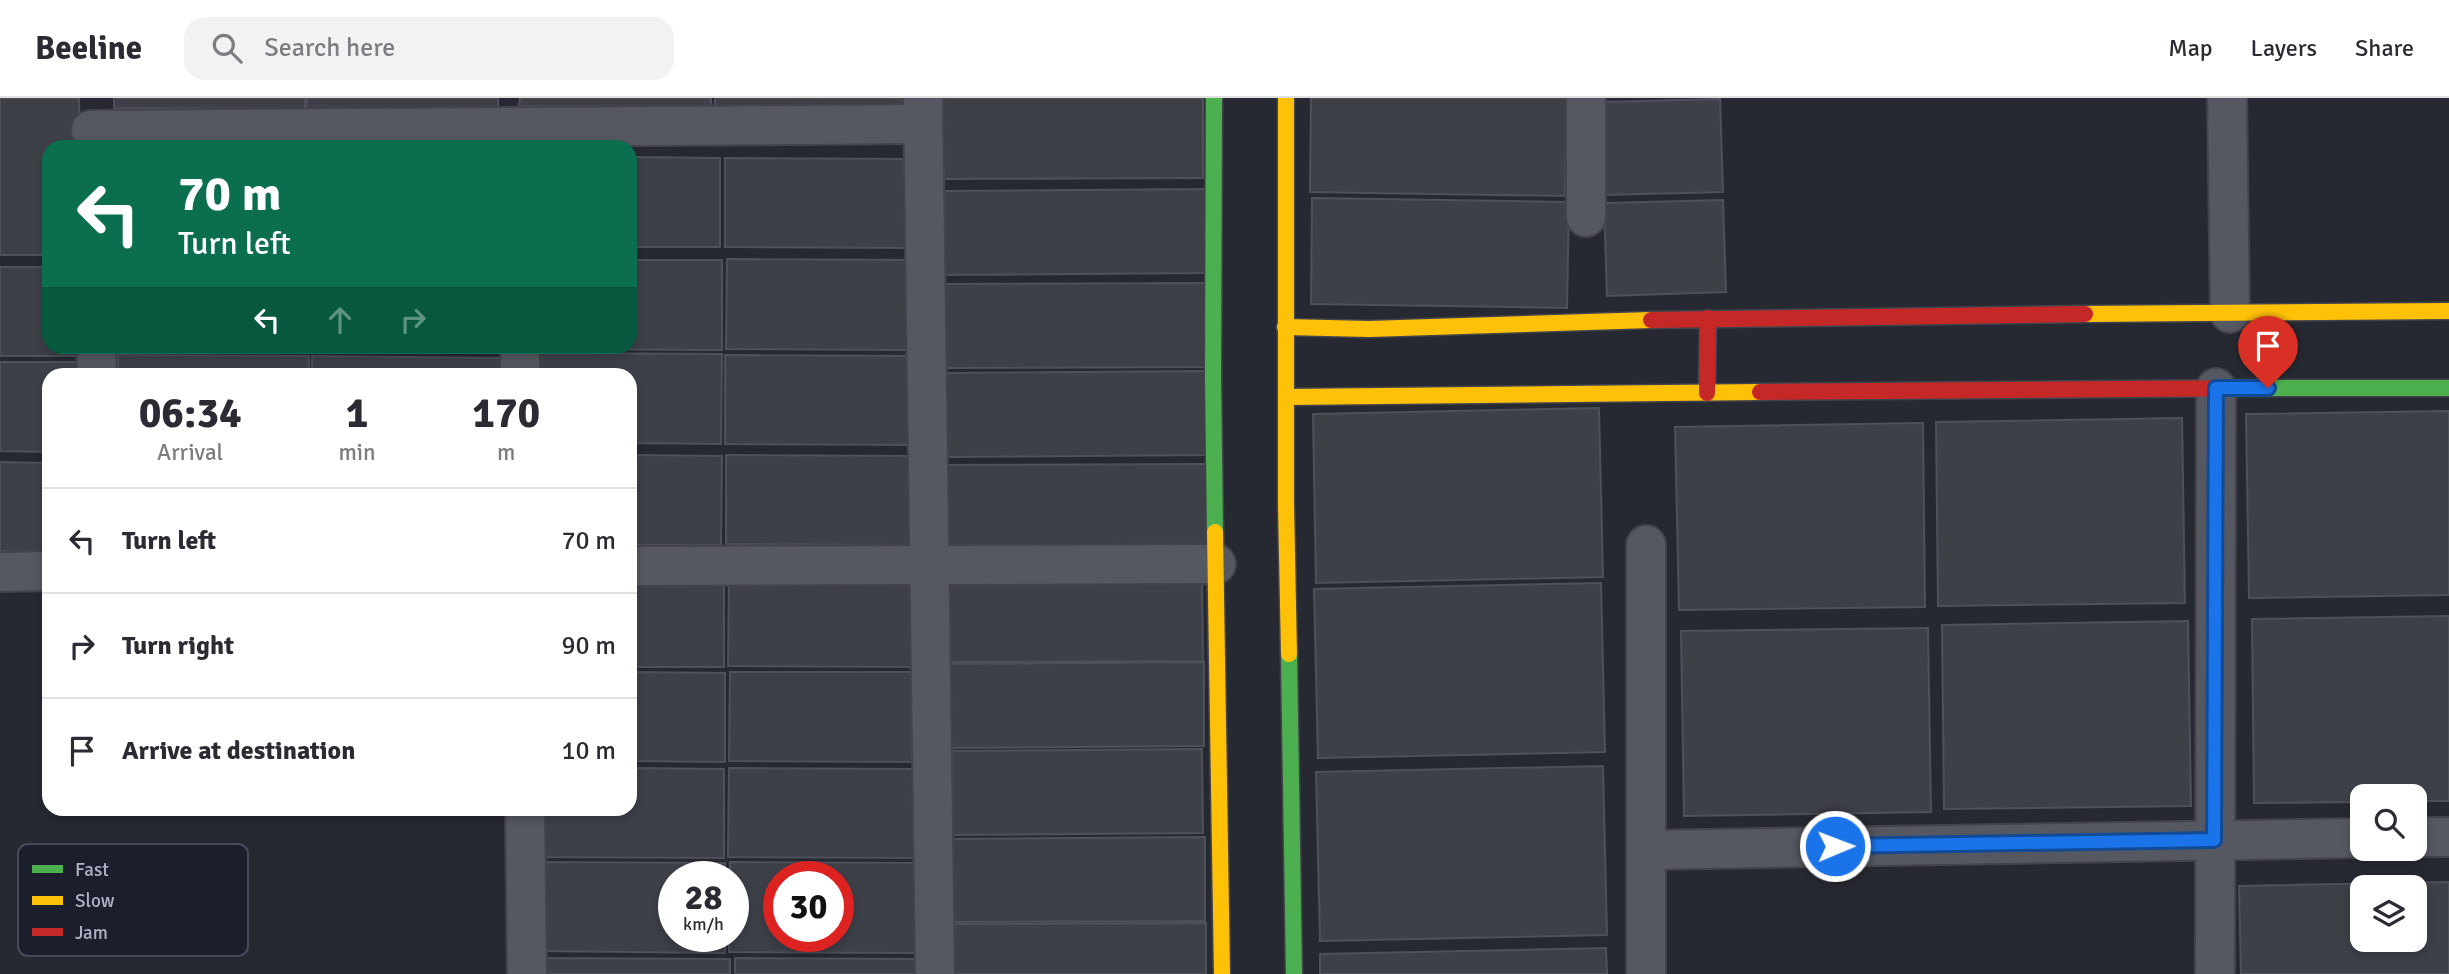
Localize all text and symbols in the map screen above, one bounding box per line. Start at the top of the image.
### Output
search box [184,17,674,80]
text: Beeline [35,28,142,69]
icon: search [208,29,246,67]
text: Search here [264,32,395,64]
text: Map [2168,33,2213,63]
text: Layers [2251,33,2317,63]
text: Share [2355,33,2414,63]
text: 70 m [178,164,281,224]
icon: left [63,168,154,259]
text: Turn left [178,224,291,263]
icon: left [248,301,286,339]
icon: ahead [321,301,359,339]
icon: right [394,301,432,339]
pin [2238,316,2298,388]
icon: arrive [2249,327,2287,365]
text: 06:34 [139,388,242,439]
text: 1 [346,388,368,439]
text: 170 [472,388,540,439]
text: Arrival [157,438,223,467]
text: min [338,438,376,467]
text: m [497,438,515,467]
icon: left [63,522,101,560]
text: Turn left [122,525,216,557]
text: 70 m [561,525,616,557]
icon: right [63,627,101,665]
text: Turn right [122,630,234,662]
text: 90 m [561,630,616,662]
icon: arrive [63,732,101,770]
text: Arrive at destination [122,735,355,767]
text: 10 m [561,735,616,767]
map controls [2350,784,2427,952]
button: search [2350,784,2427,861]
position arrow [1798,809,1872,883]
legend [18,844,248,956]
text: Fast [75,858,109,882]
speed limit sign: 30 [763,861,854,952]
button: layers [2350,875,2427,952]
text: 28 [685,876,722,919]
text: Slow [75,889,115,913]
text: km/h [683,913,724,935]
text: Jam [75,921,108,945]

